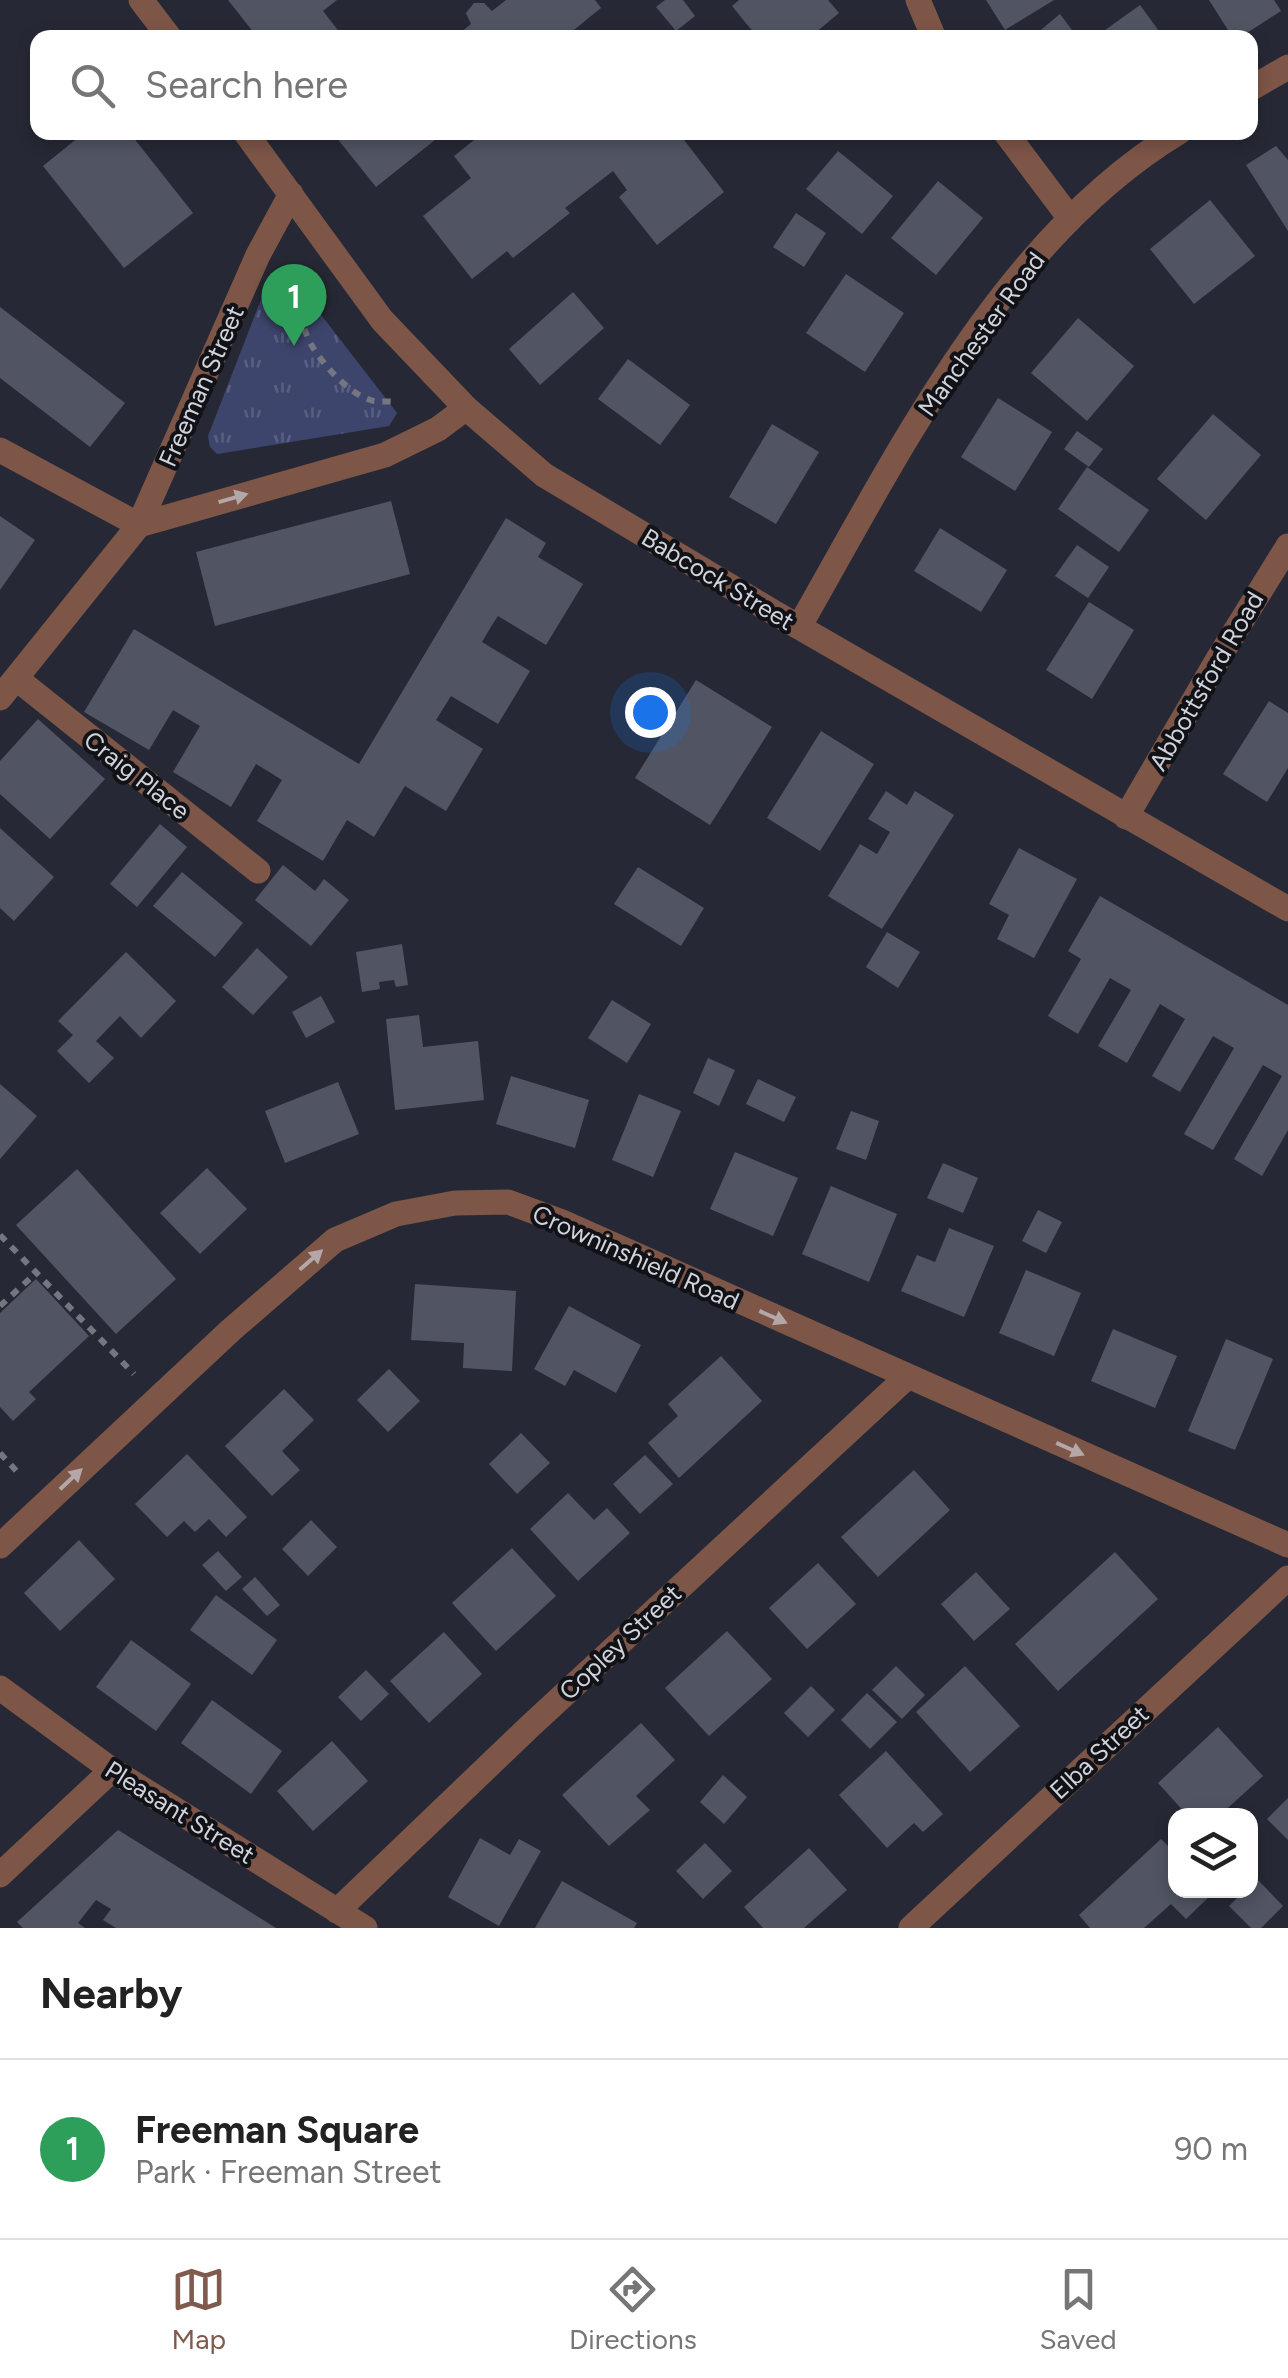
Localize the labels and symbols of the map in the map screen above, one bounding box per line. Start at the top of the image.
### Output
street label: Manchester Road [911,246,1051,422]
pin: 1 [262,264,326,346]
street label: Freeman Street [152,301,250,471]
one-way arrow [218,490,249,506]
street label: Babcock Street [636,522,800,636]
street label: Abbottsford Road [1143,586,1269,776]
your location [625,687,676,738]
street label: Craig Place [78,724,196,826]
street label: Crowninshield Road [528,1198,744,1316]
one-way arrow [298,1250,323,1272]
one-way arrow [758,1309,788,1325]
one-way arrow [1055,1441,1085,1457]
one-way arrow [58,1469,83,1491]
street label: Copley Street [553,1578,687,1706]
street label: Elba Street [1043,1699,1155,1805]
street label: Pleasant Street [100,1754,260,1870]

